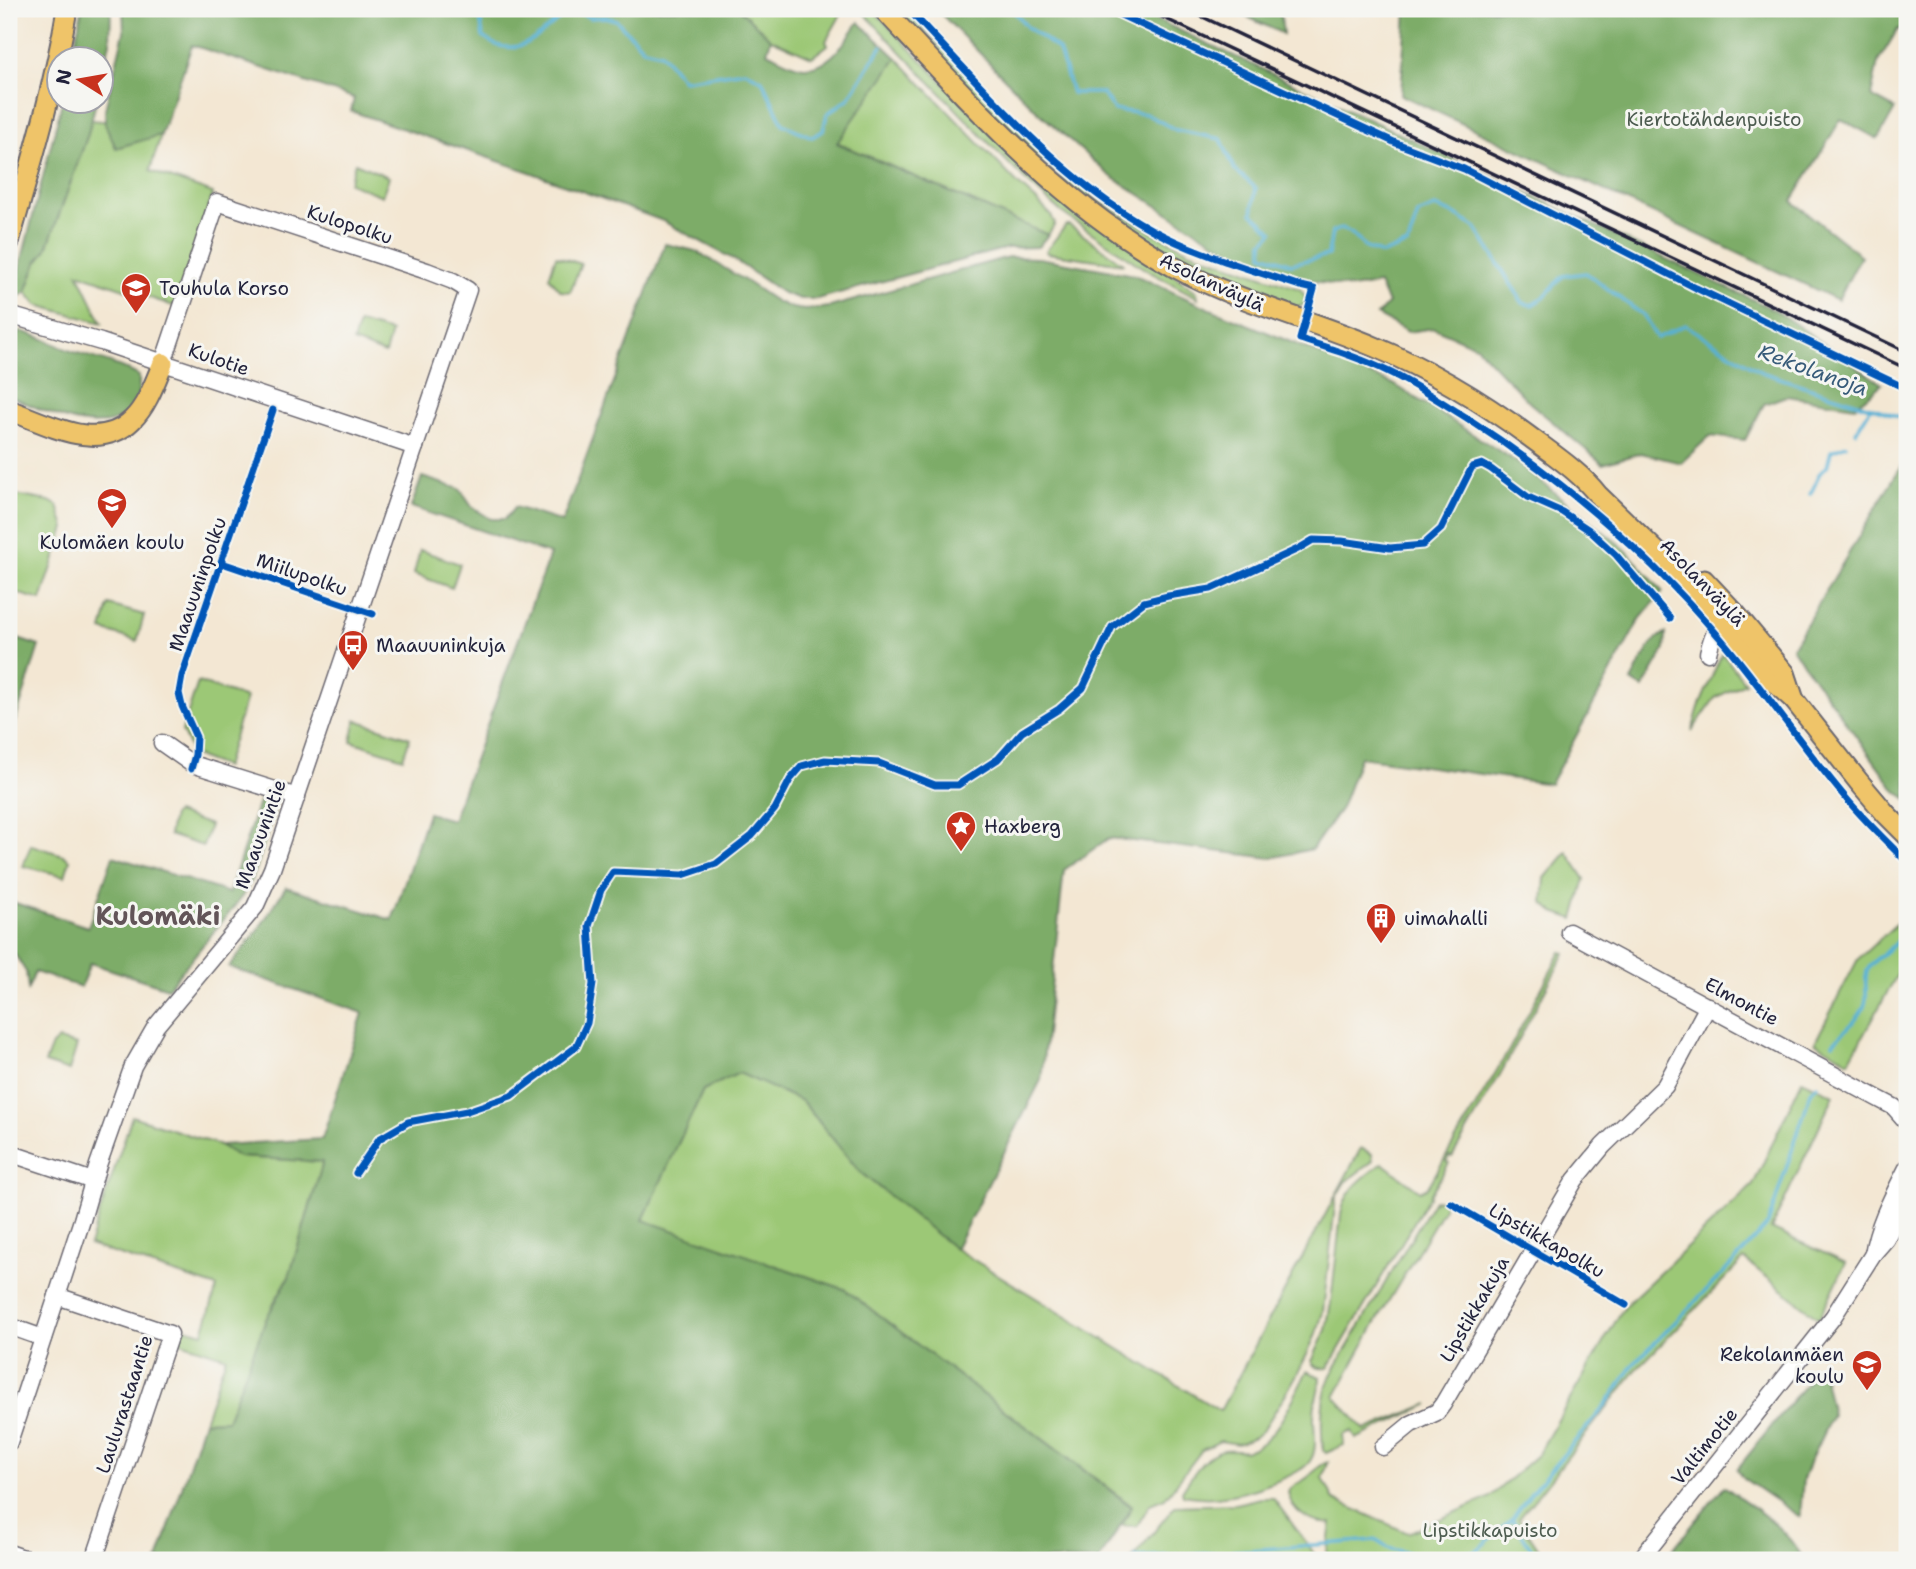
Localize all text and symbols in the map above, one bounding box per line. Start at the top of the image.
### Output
north arrow [46,46,116,116]
text: N [50,67,78,87]
park label: Kiertotähdenpuisto [1627,107,1801,132]
street label: Kulopolku [304,199,396,250]
street label: Asolanväylä [1155,247,1268,318]
school or university icon: Touhula Korso [119,271,153,315]
place label: Touhula Korso [159,276,289,301]
street label: Kulotie [185,337,253,382]
water label: Rekolanoja [1755,337,1871,403]
school or university icon: Kulomäen koulu [95,486,129,530]
street label: Maauuninpolku [163,514,232,655]
place label: Kulomäen koulu [40,530,185,555]
street label: Asolanväylä [1655,533,1751,632]
street label: Miilupolku [253,547,351,602]
bus stop icon: Maauuninkuja [336,628,370,672]
place label: Maauuninkuja [376,633,506,658]
street label: Maauunintie [229,776,292,892]
place icon: Haxberg [944,809,978,853]
place label: Haxberg [984,814,1061,839]
district label: Kulomäki [96,898,220,933]
building icon: uimahalli [1364,901,1398,945]
place label: uimahalli [1404,906,1488,931]
street label: Elmontie [1700,972,1783,1031]
street label: Lipstikkapolku [1484,1197,1609,1284]
street label: Lipstikkakuja [1434,1252,1515,1367]
street label: Laulurastaantie [90,1332,159,1477]
place label: Rekolanmäen koulu [1720,1342,1844,1389]
school or university icon: Rekolanmäen koulu [1850,1348,1884,1392]
street label: Valtimotie [1665,1402,1743,1490]
park label: Lipstikkapuisto [1422,1518,1558,1543]

